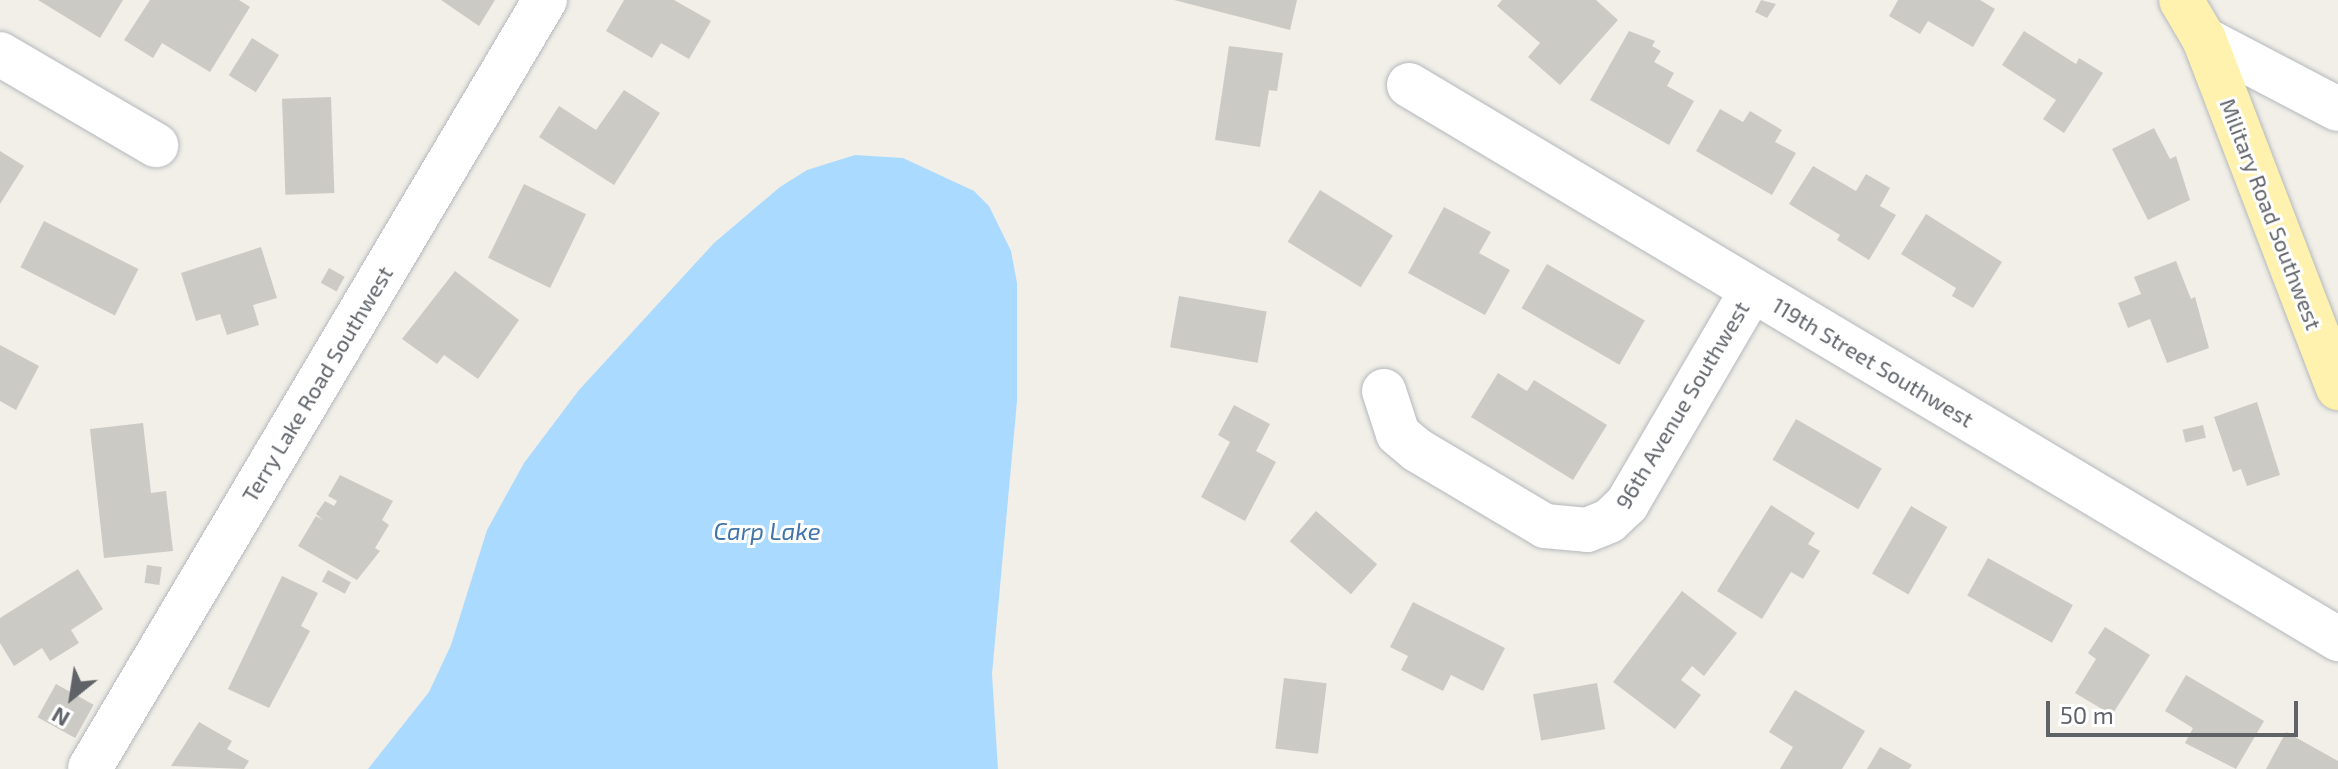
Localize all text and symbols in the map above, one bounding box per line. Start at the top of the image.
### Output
street label: Military Road Southwest [2215,94,2327,334]
street label: Terry Lake Road Southwest [236,261,398,507]
street label: 119th Street Southwest [1768,291,1978,433]
street label: 96th Avenue Southwest [1609,296,1755,514]
water label: Carp Lake [713,517,821,545]
north arrow [32,657,112,737]
scale bar [2050,685,2302,735]
text: 50 m [2060,700,2114,729]
text: N [47,703,73,733]

